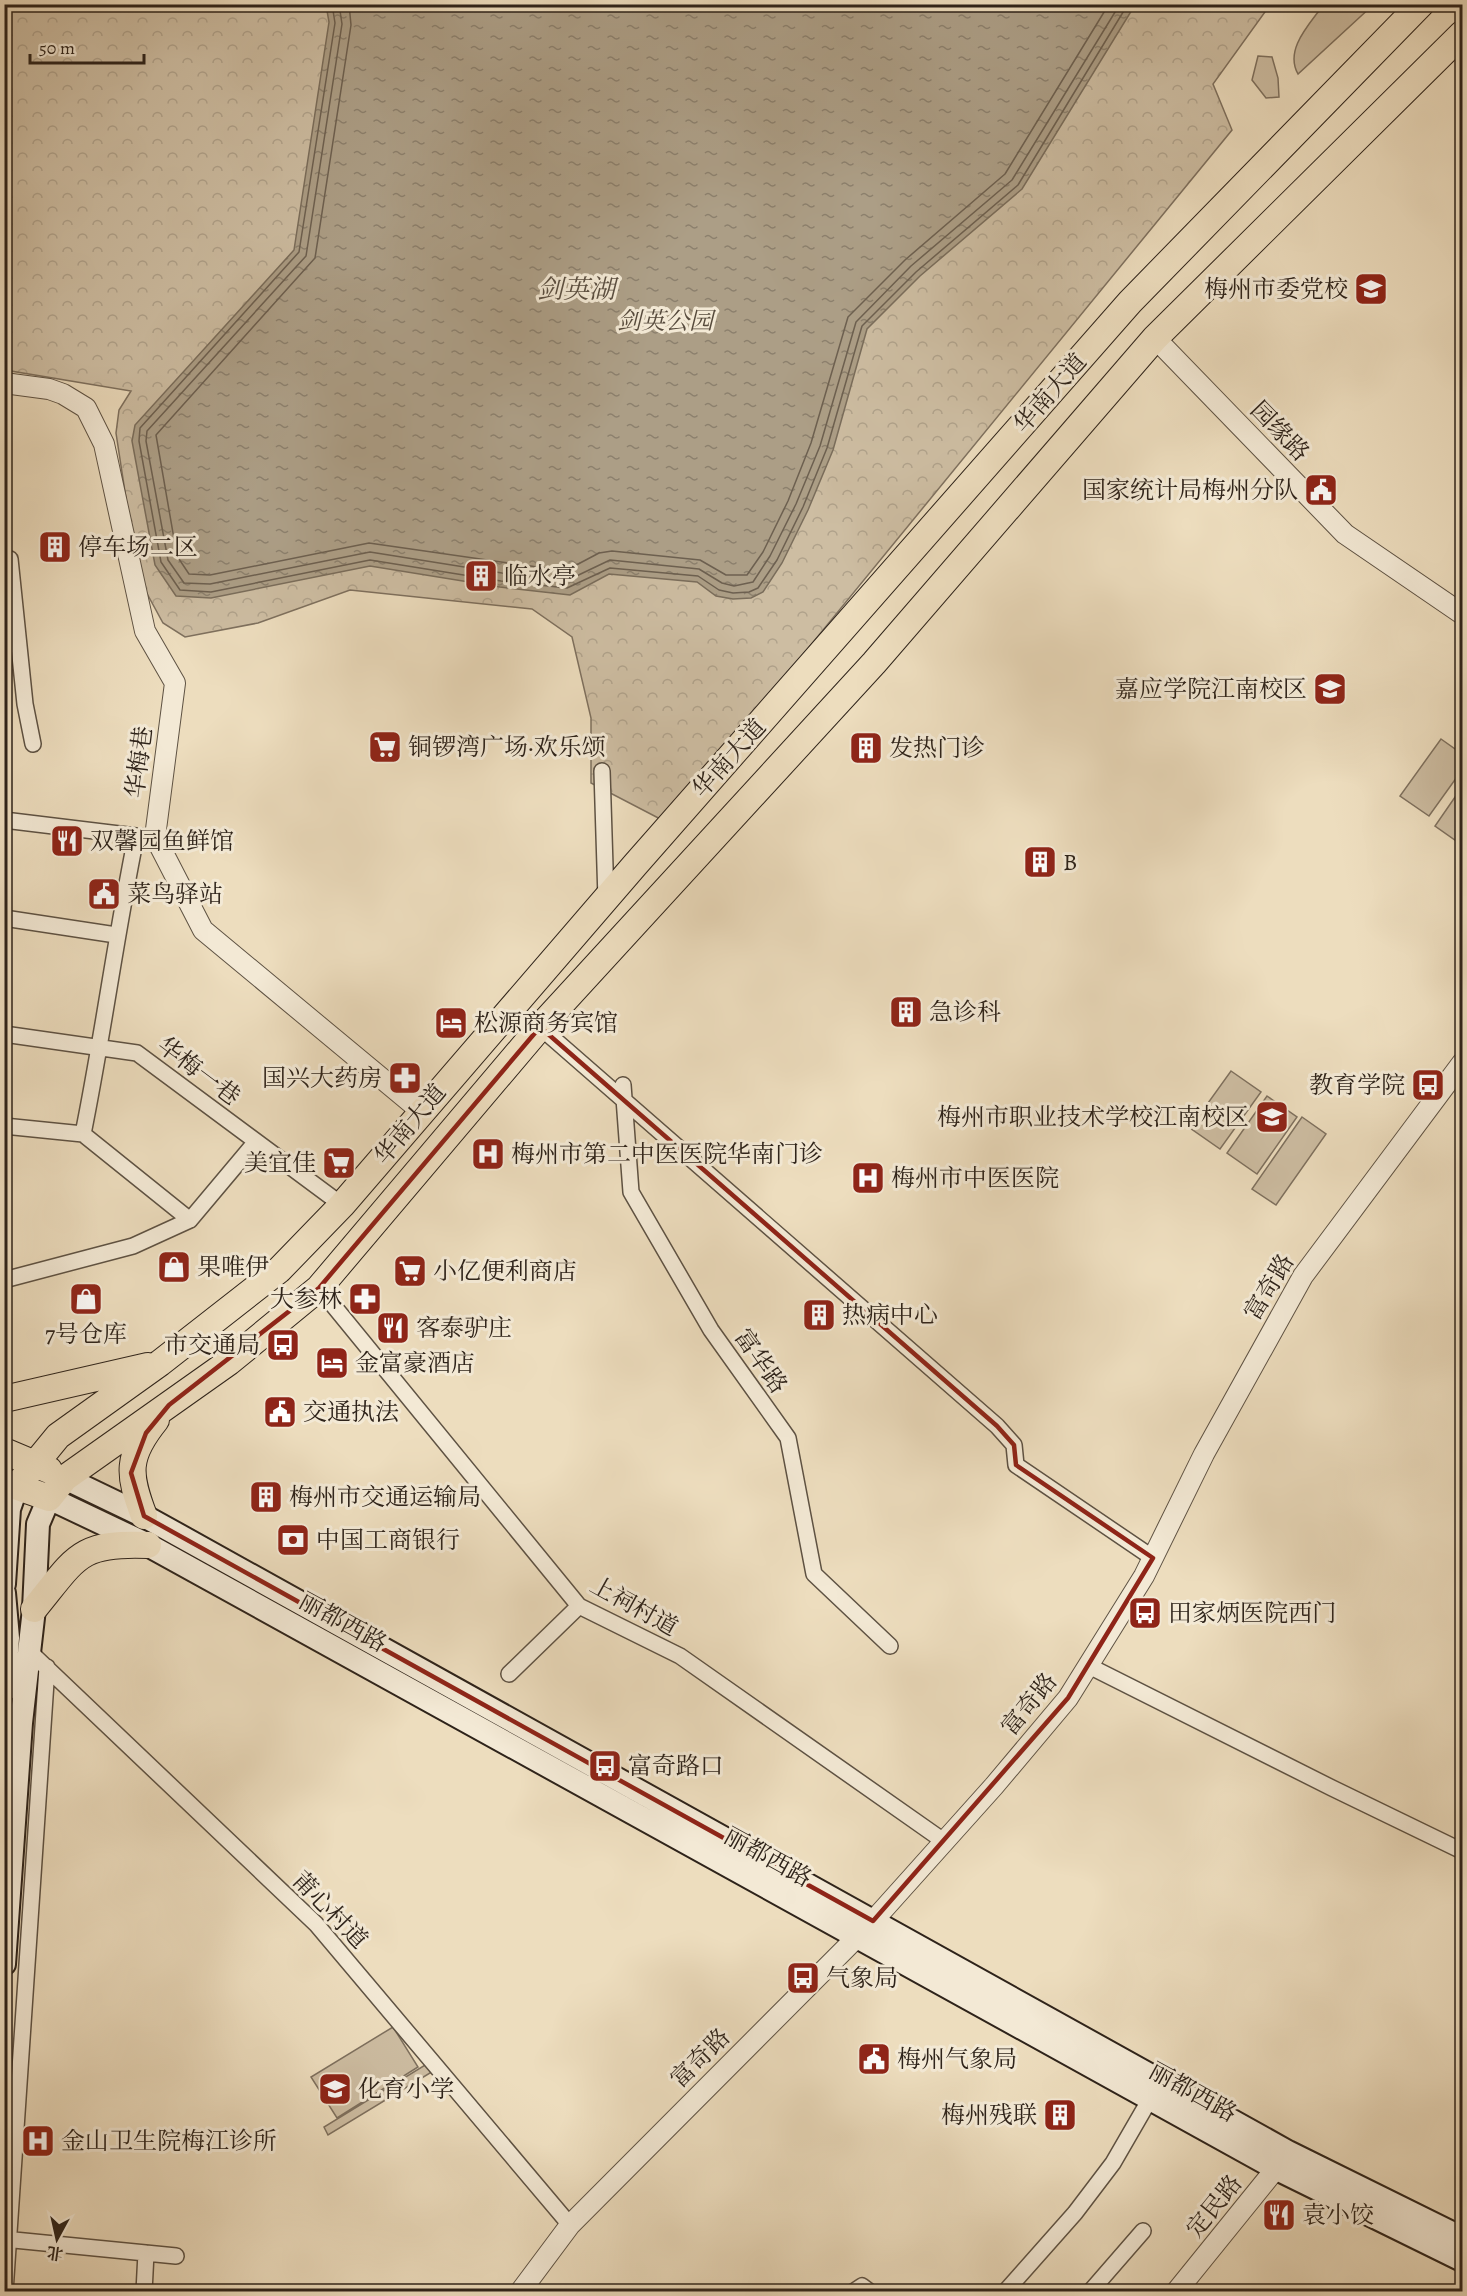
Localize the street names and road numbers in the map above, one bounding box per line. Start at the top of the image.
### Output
street label: 华南大道 [1006,346,1094,440]
street label: 园缘路 [1243,394,1317,468]
street label: 华南大道 [685,712,773,804]
street label: 华梅巷 [119,724,159,800]
street label: 华梅一巷 [151,1029,247,1113]
street label: 华南大道 [367,1077,453,1171]
street label: 富奇路 [1237,1248,1301,1326]
street label: 富华路 [727,1322,795,1400]
street label: 上祠村道 [584,1569,684,1643]
street label: 丽都西路 [293,1585,393,1659]
street label: 富奇路 [994,1666,1064,1742]
street label: 丽都西路 [718,1820,818,1894]
street label: 莆心村道 [285,1864,375,1956]
street label: 富奇路 [663,2021,737,2095]
street label: 丽都西路 [1143,2055,1243,2129]
street label: 定民路 [1179,2168,1249,2244]

